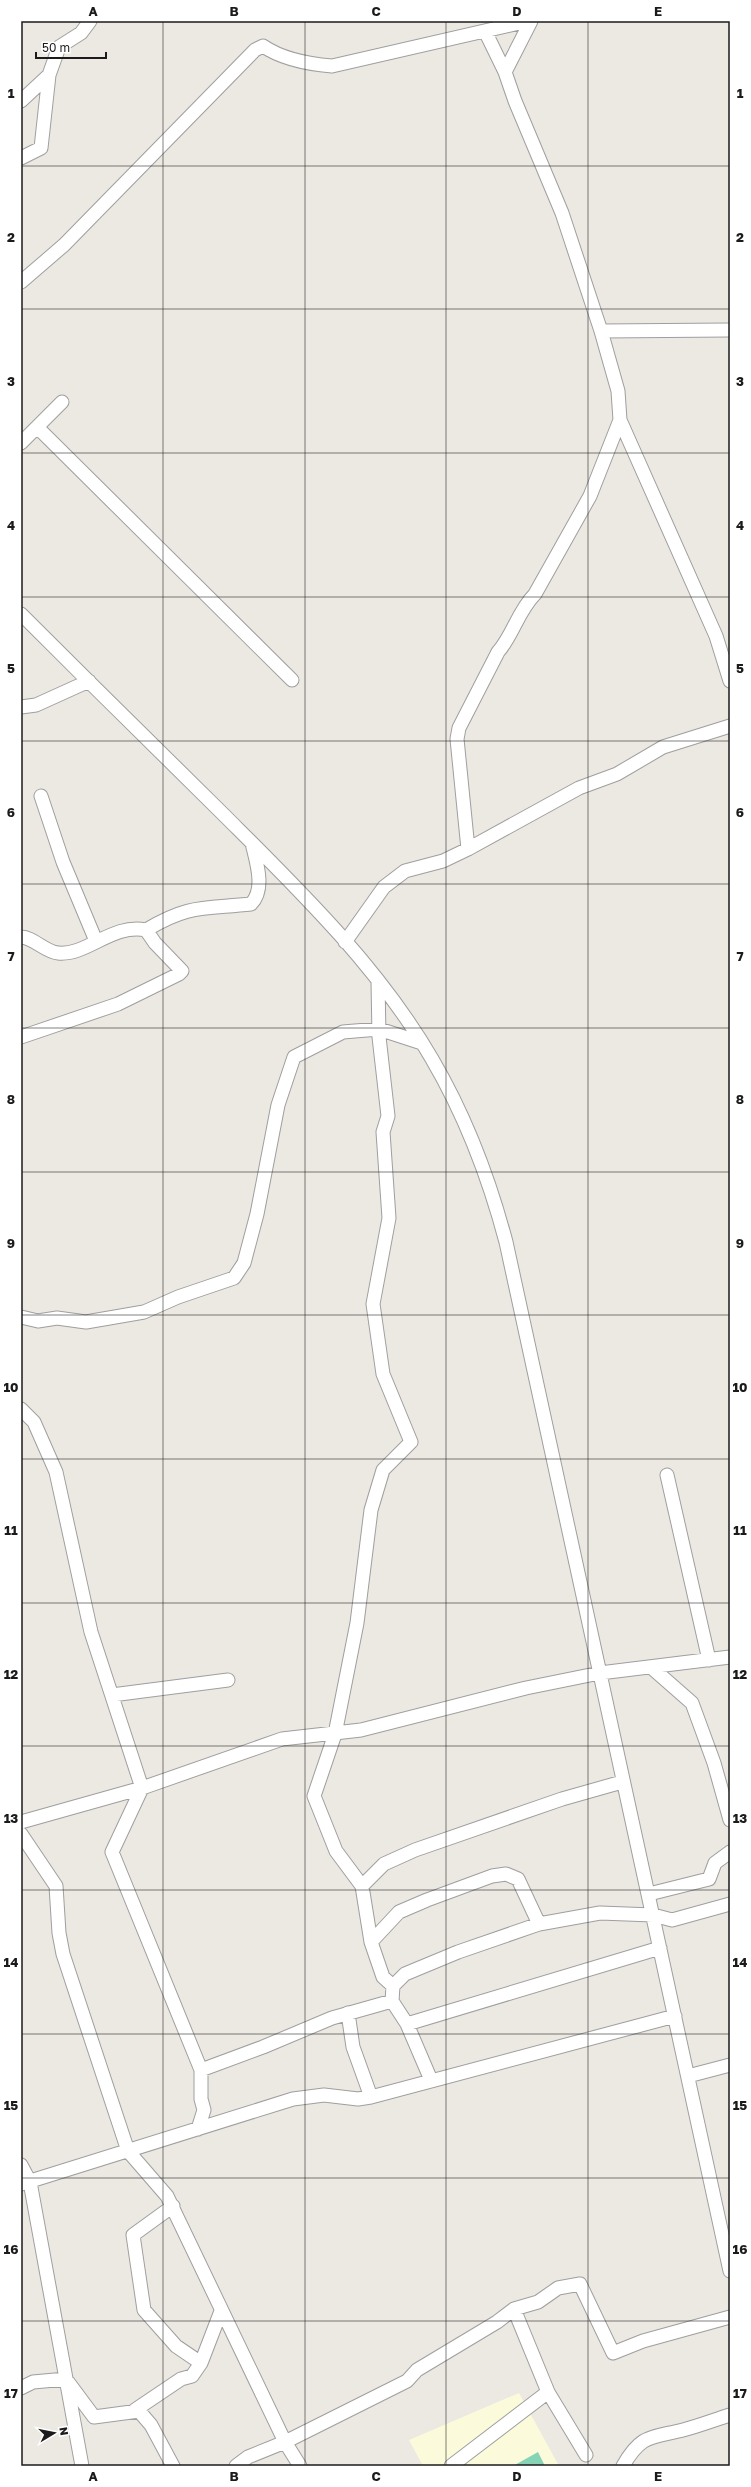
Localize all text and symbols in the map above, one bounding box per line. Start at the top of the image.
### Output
text: A [88,3,98,19]
text: B [229,3,239,19]
text: C [371,3,381,19]
text: D [512,3,522,19]
text: E [654,3,662,19]
scale bar [36,34,106,60]
text: 50 m [42,40,70,55]
text: 1 [8,85,15,101]
text: 1 [737,85,744,101]
text: 2 [7,229,15,245]
text: 2 [736,229,744,245]
text: 3 [7,373,15,389]
text: 3 [736,373,744,389]
text: 4 [7,517,15,533]
text: 4 [736,517,744,533]
text: 5 [7,660,15,676]
text: 5 [736,660,744,676]
text: 6 [7,804,15,820]
text: 6 [736,804,744,820]
text: 7 [7,948,15,964]
text: 7 [736,948,744,964]
text: 8 [7,1091,15,1107]
text: 8 [736,1091,744,1107]
text: 9 [7,1235,15,1251]
text: 9 [736,1235,744,1251]
text: 10 [3,1379,19,1395]
text: 10 [732,1379,748,1395]
text: 11 [4,1522,18,1538]
text: 11 [733,1522,747,1538]
text: 12 [4,1666,18,1682]
text: 12 [733,1666,747,1682]
text: 13 [4,1810,18,1826]
text: 13 [733,1810,747,1826]
text: 14 [4,1954,18,1970]
text: 14 [733,1954,747,1970]
text: 15 [4,2097,18,2113]
text: 15 [733,2097,747,2113]
text: 16 [4,2241,18,2257]
text: 16 [733,2241,747,2257]
text: 17 [4,2385,18,2401]
text: 17 [733,2385,747,2401]
north arrow [34,2413,74,2453]
text: N [57,2426,71,2436]
text: A [88,2468,98,2484]
text: B [229,2468,239,2484]
text: C [371,2468,381,2484]
text: D [512,2468,522,2484]
text: E [654,2468,662,2484]

